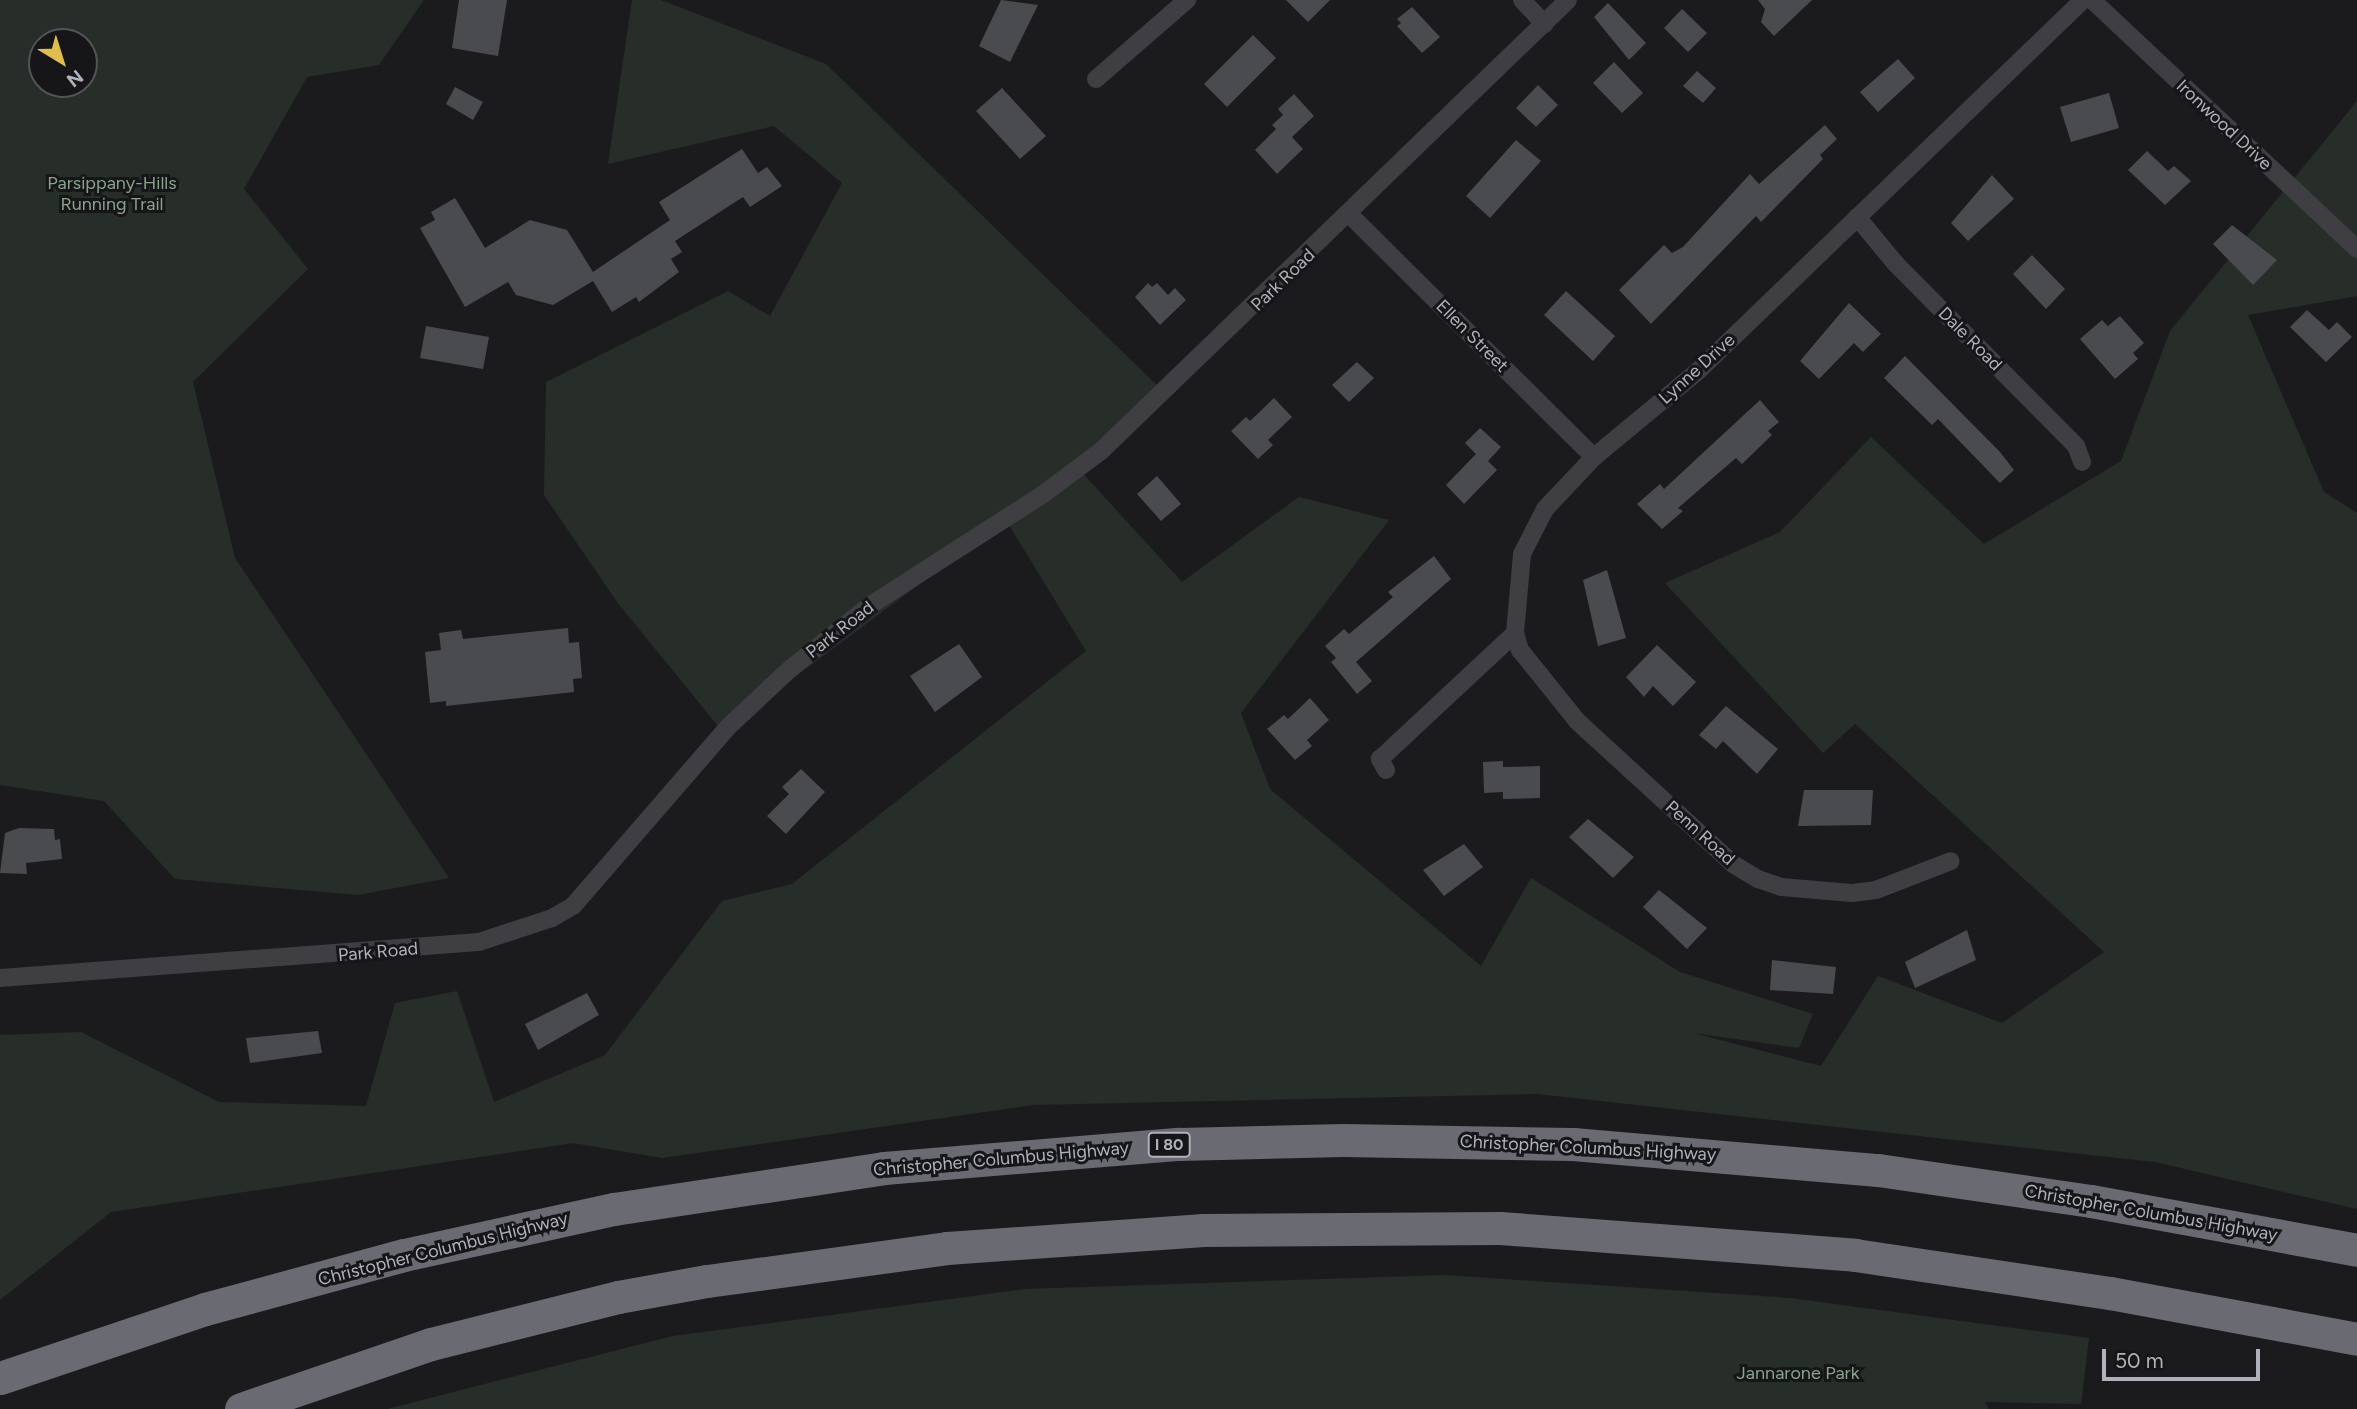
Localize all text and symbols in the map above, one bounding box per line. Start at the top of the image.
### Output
north arrow [28,28,98,98]
text: N [62,65,88,92]
street label: Ironwood Drive [2172,75,2276,175]
park label: Parsippany-Hills Running Trail [47,173,177,216]
street label: Park Road [1247,244,1319,316]
street label: Ellen Street [1431,295,1513,377]
street label: Dale Road [1934,303,2006,375]
street label: Lynne Drive [1655,329,1739,409]
street label: Park Road [802,597,878,663]
street label: Penn Road [1661,796,1739,870]
street label: Park Road [337,938,419,966]
street label: Christopher Columbus Highway [1459,1130,1717,1166]
road number: I 80 [1146,1133,1192,1158]
street label: Christopher Columbus Highway [872,1137,1130,1181]
street label: Christopher Columbus Highway [2023,1180,2279,1246]
street label: Christopher Columbus Highway [316,1207,570,1291]
scale bar [2105,1336,2262,1380]
text: 50 m [2115,1348,2164,1373]
park label: Jannarone Park [1737,1362,1859,1384]

